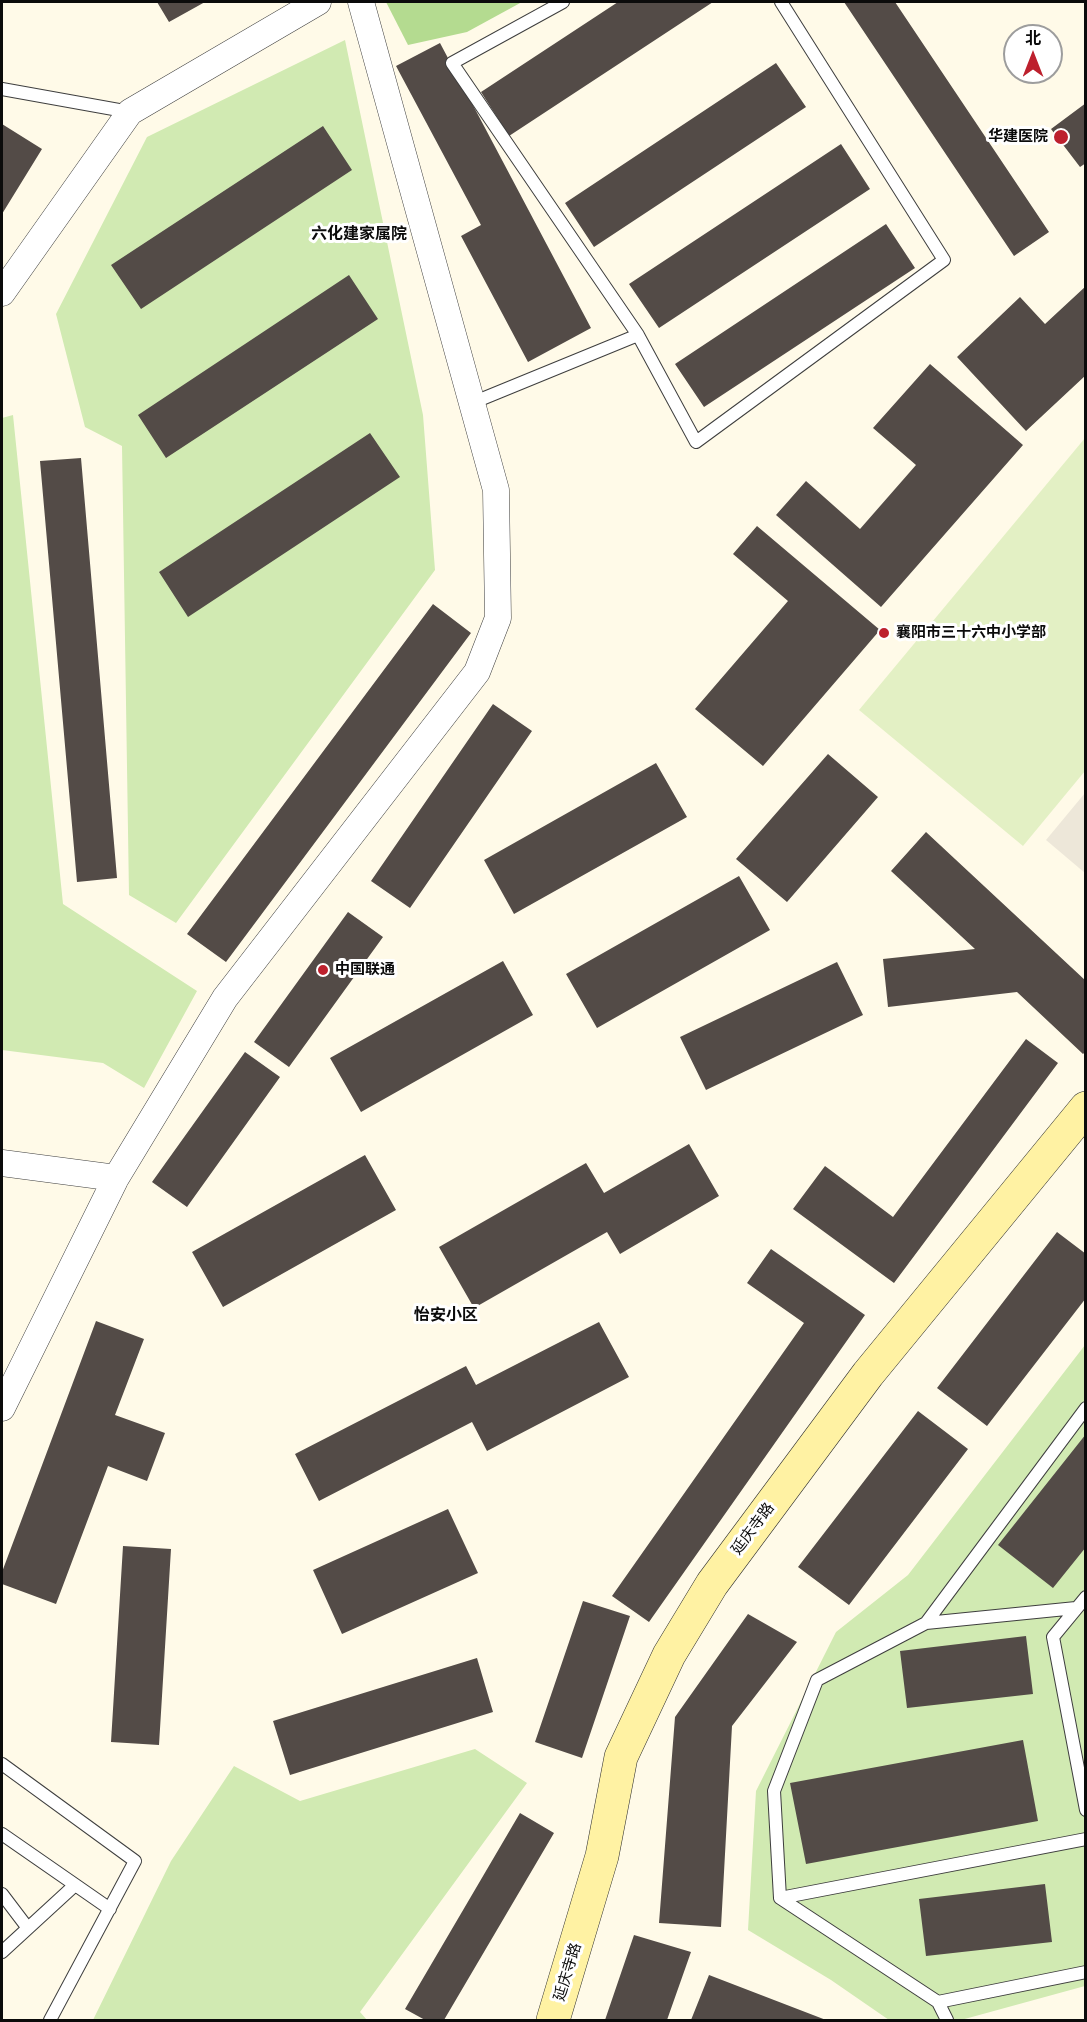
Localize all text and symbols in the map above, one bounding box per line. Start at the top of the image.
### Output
north arrow [1003,24,1063,84]
text: 北 [1025,28,1041,48]
place label: 华建医院 [988,128,1048,146]
marker: 华建医院 [1052,128,1070,146]
district label: 六化建家属院 [311,224,407,244]
place label: 襄阳市三十六中小学部 [896,624,1046,642]
marker: 襄阳市三十六中小学部 [877,626,891,640]
place label: 中国联通 [335,961,395,979]
marker: 中国联通 [316,963,330,977]
district label: 怡安小区 [414,1305,478,1325]
street label: 延庆寺路 [728,1500,778,1558]
street label: 延庆寺路 [551,1941,585,2003]

